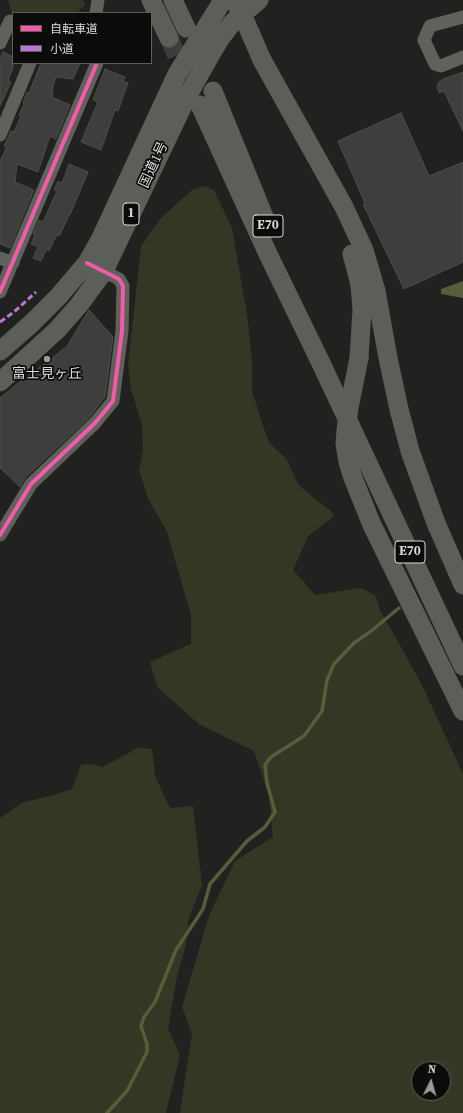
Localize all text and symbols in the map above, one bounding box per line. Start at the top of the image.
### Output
legend [12,12,152,64]
text: 自転車道 [50,21,98,37]
text: 小道 [50,41,74,57]
street label: 国道1号 [136,139,172,191]
road number: 1 [123,203,139,225]
road number: E70 [253,215,283,237]
marker: 富士見ヶ丘 [42,354,52,364]
place label: 富士見ヶ丘 [12,366,82,382]
road number: E70 [395,541,425,563]
north arrow [411,1061,451,1101]
text: N [427,1062,437,1077]

